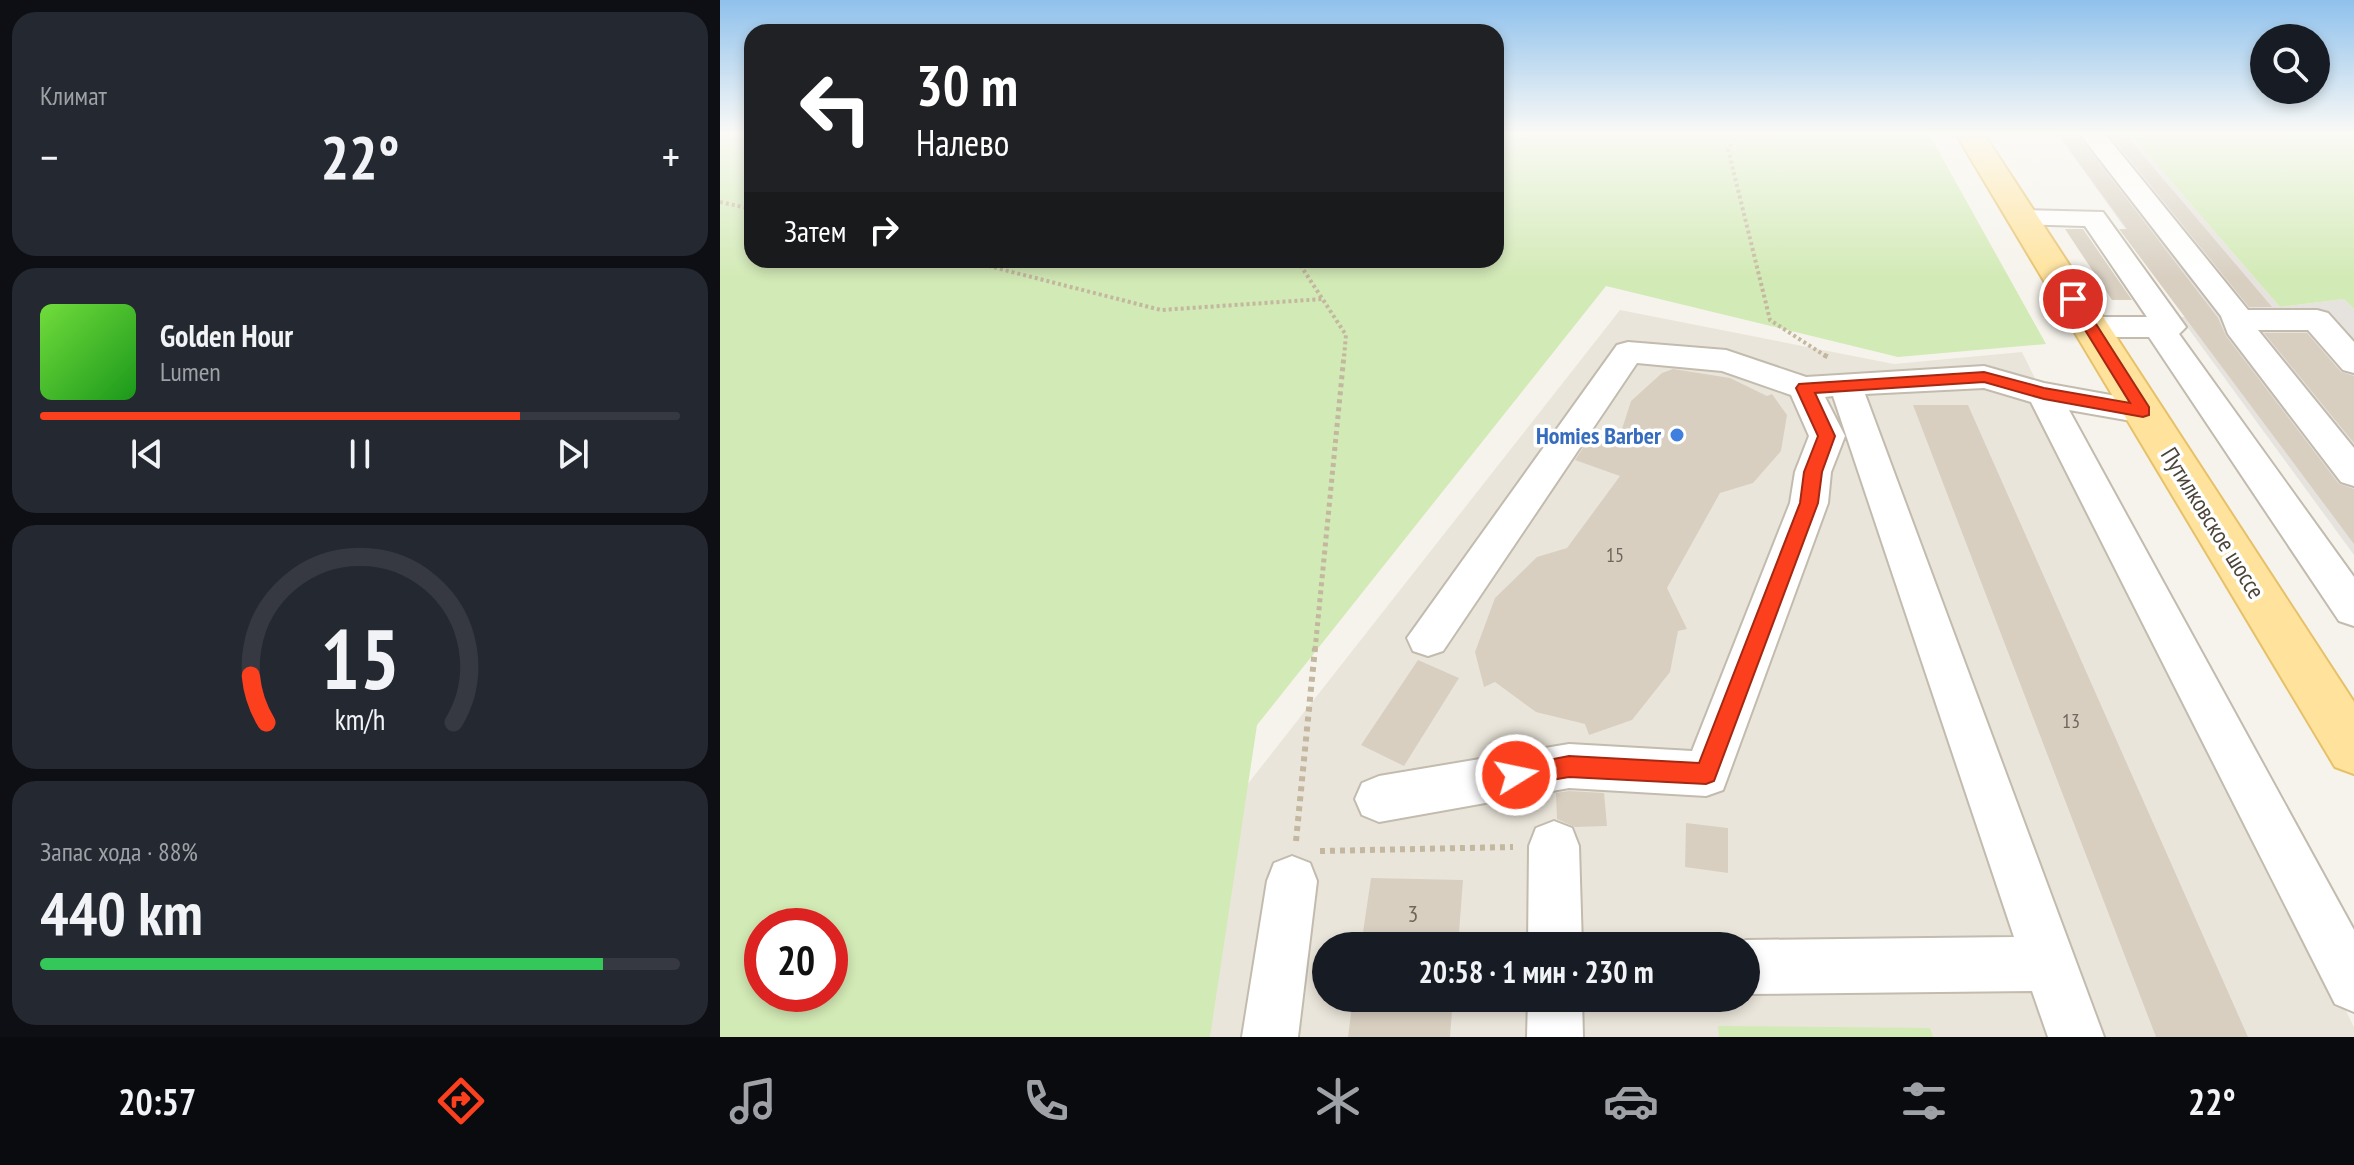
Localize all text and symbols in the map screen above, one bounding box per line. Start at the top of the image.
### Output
map controls [2250,24,2330,104]
button: search [2250,24,2330,104]
text: 30 m [916,49,1018,121]
icon: left [784,56,888,160]
text: Климат [40,79,107,112]
text: 22° [320,118,400,196]
text: Налево [916,119,1009,166]
text: − [40,128,58,185]
text: + [662,128,680,185]
icon: right [862,208,906,252]
text: Затем [784,211,846,250]
pin [2039,265,2107,333]
icon: arrive [2051,277,2095,321]
text: Golden Hour [160,316,293,355]
text: Lumen [160,355,221,388]
place label: Homies Barber [1536,420,1662,451]
marker: Homies Barber [1668,426,1686,444]
icon: previous [125,432,169,476]
icon: pause [338,432,382,476]
icon: next [551,432,595,476]
street label: Путилковское шоссе [2154,442,2272,604]
house number: 15 [1606,542,1624,568]
text: 15 [320,603,400,711]
text: km/h [335,701,385,738]
house number: 13 [2062,708,2080,734]
position arrow [1474,733,1558,817]
text: Запас хода · 88% [40,835,198,868]
text: 440 km [40,874,203,952]
house number: 3 [1408,898,1418,929]
speed limit sign: 20 [744,908,848,1012]
text: 20:58 · 1 мин · 230 m [1418,952,1654,991]
icon: directions [433,1073,489,1129]
icon: music [725,1073,781,1129]
icon: phone [1018,1073,1074,1129]
icon: climate [1310,1073,1366,1129]
icon: car [1603,1073,1659,1129]
icon: filters [1896,1073,1952,1129]
text: 20:57 [118,1078,196,1125]
text: 22° [2188,1078,2236,1125]

